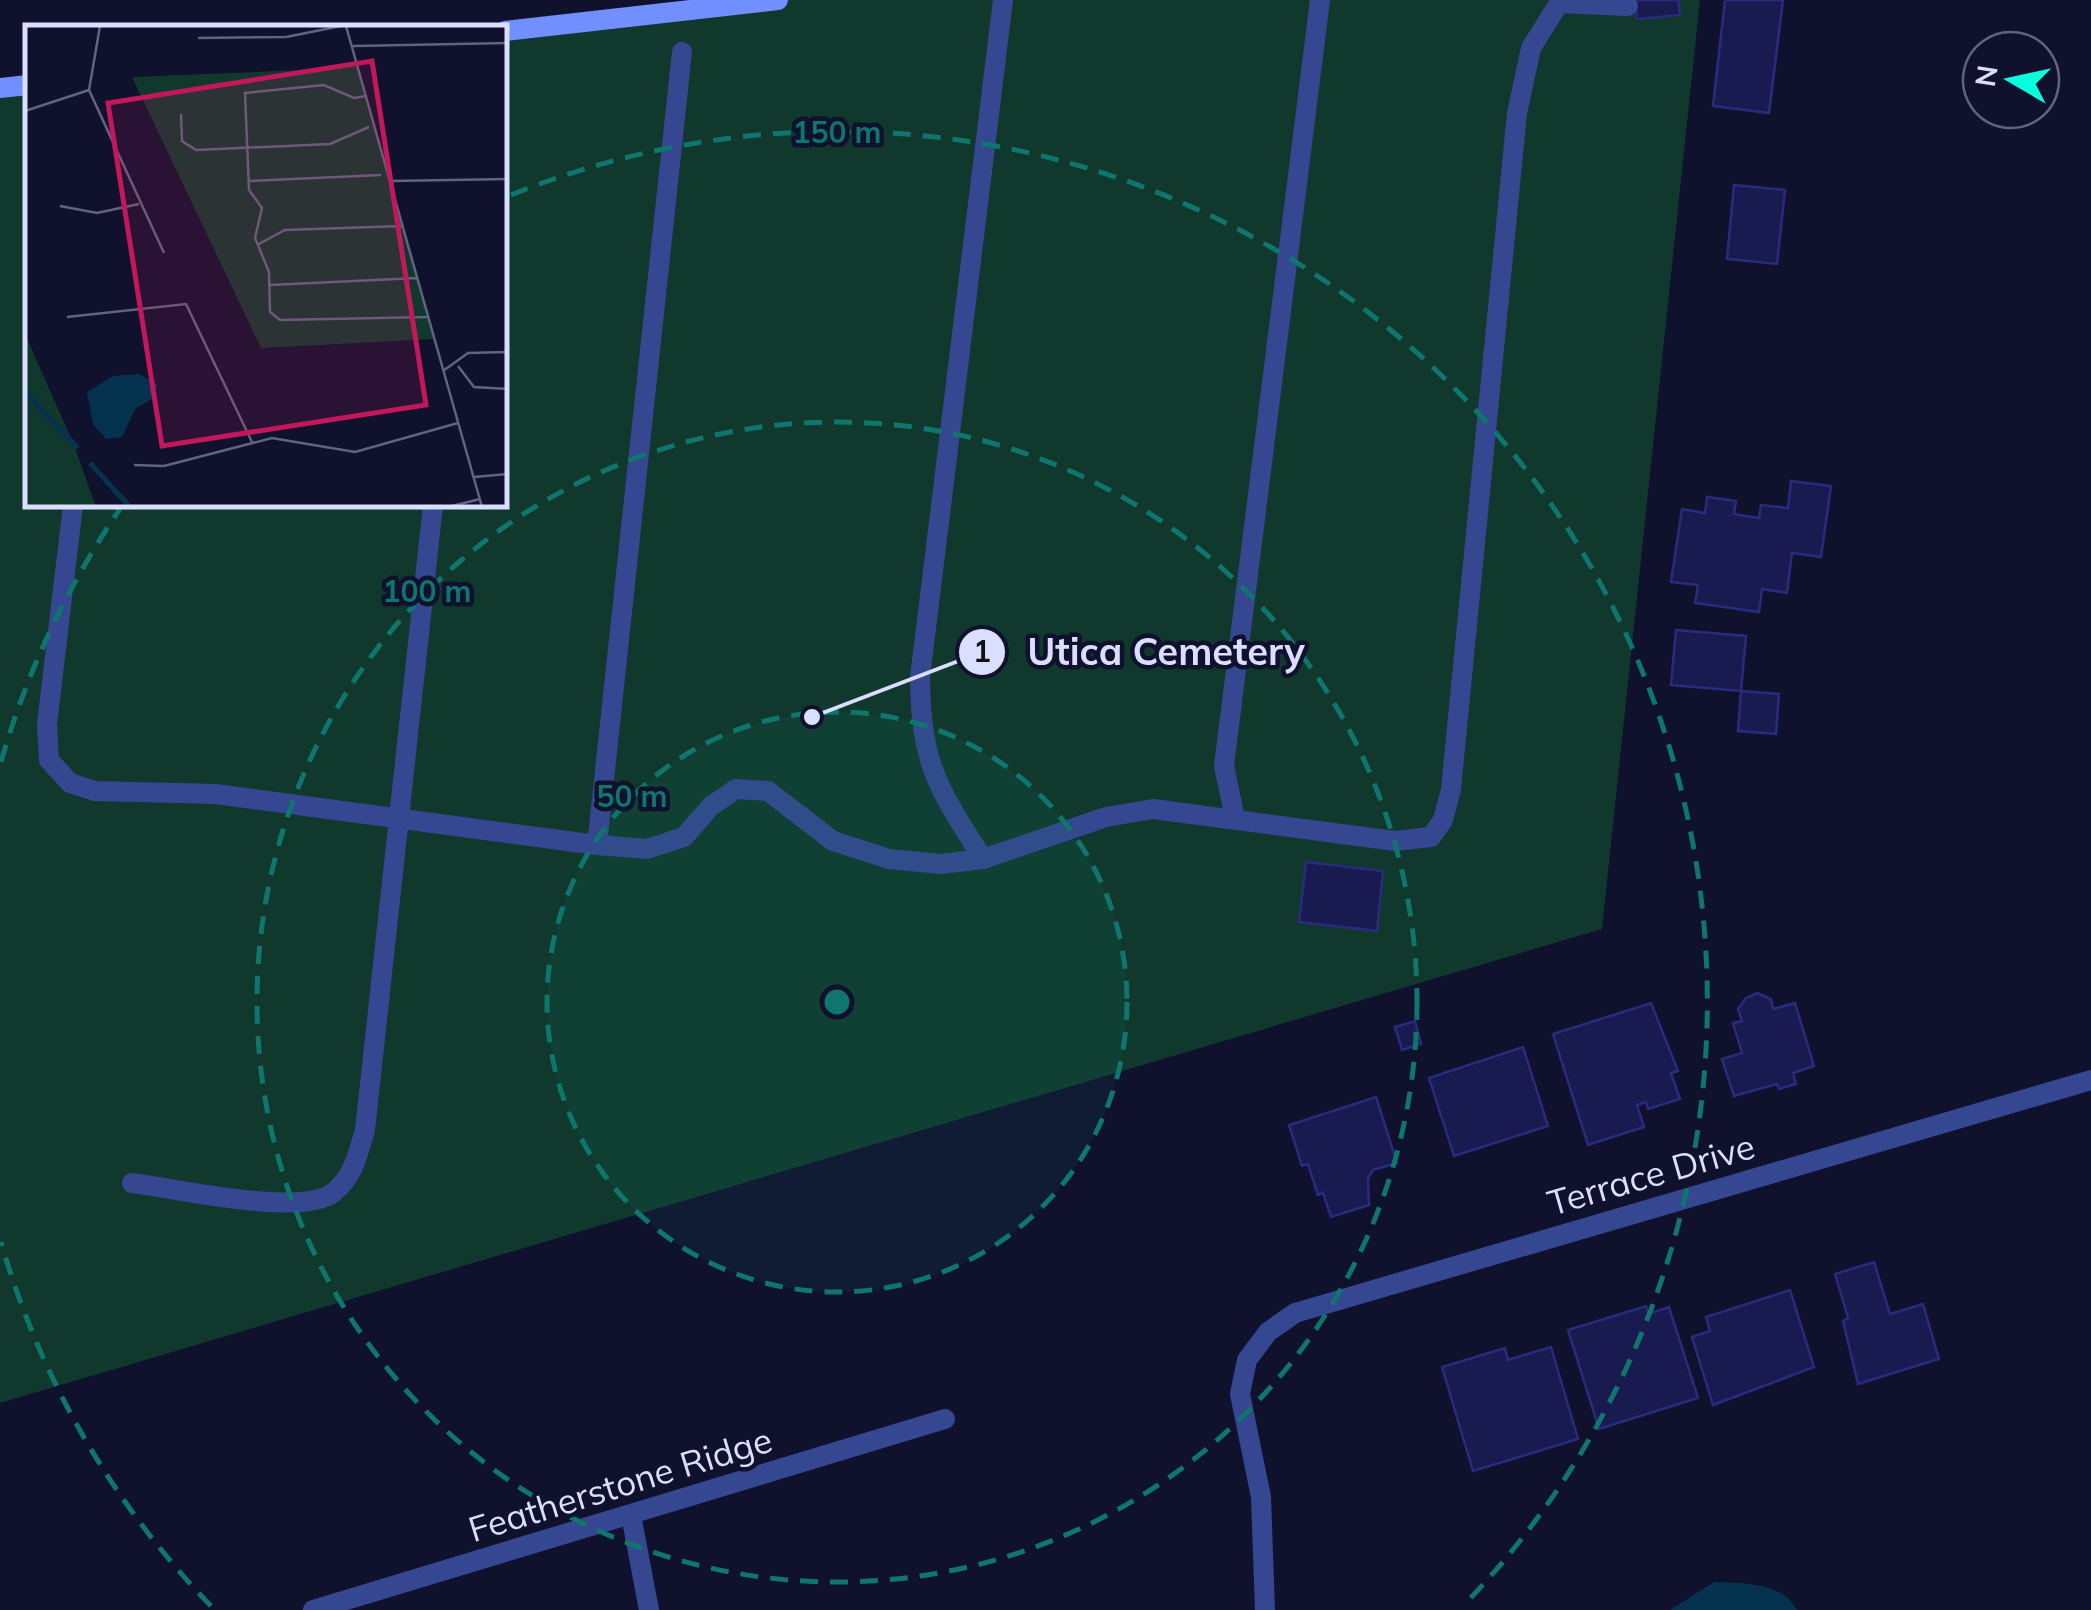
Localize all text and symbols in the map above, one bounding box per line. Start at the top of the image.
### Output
inset map [25,25,508,508]
north arrow [1961,30,2061,130]
text: N [1967,63,2005,89]
text: 150 m [792,113,882,151]
text: 100 m [382,572,472,610]
callout: Utica Cemetery [957,618,1324,686]
text: Utica Cemetery [1027,627,1305,675]
text: 1 [973,632,991,670]
text: 50 m [596,777,668,815]
centre of rings [819,984,855,1020]
street label: Terrace Drive [1542,1123,1760,1225]
street label: Featherstone Ridge [463,1417,777,1551]

